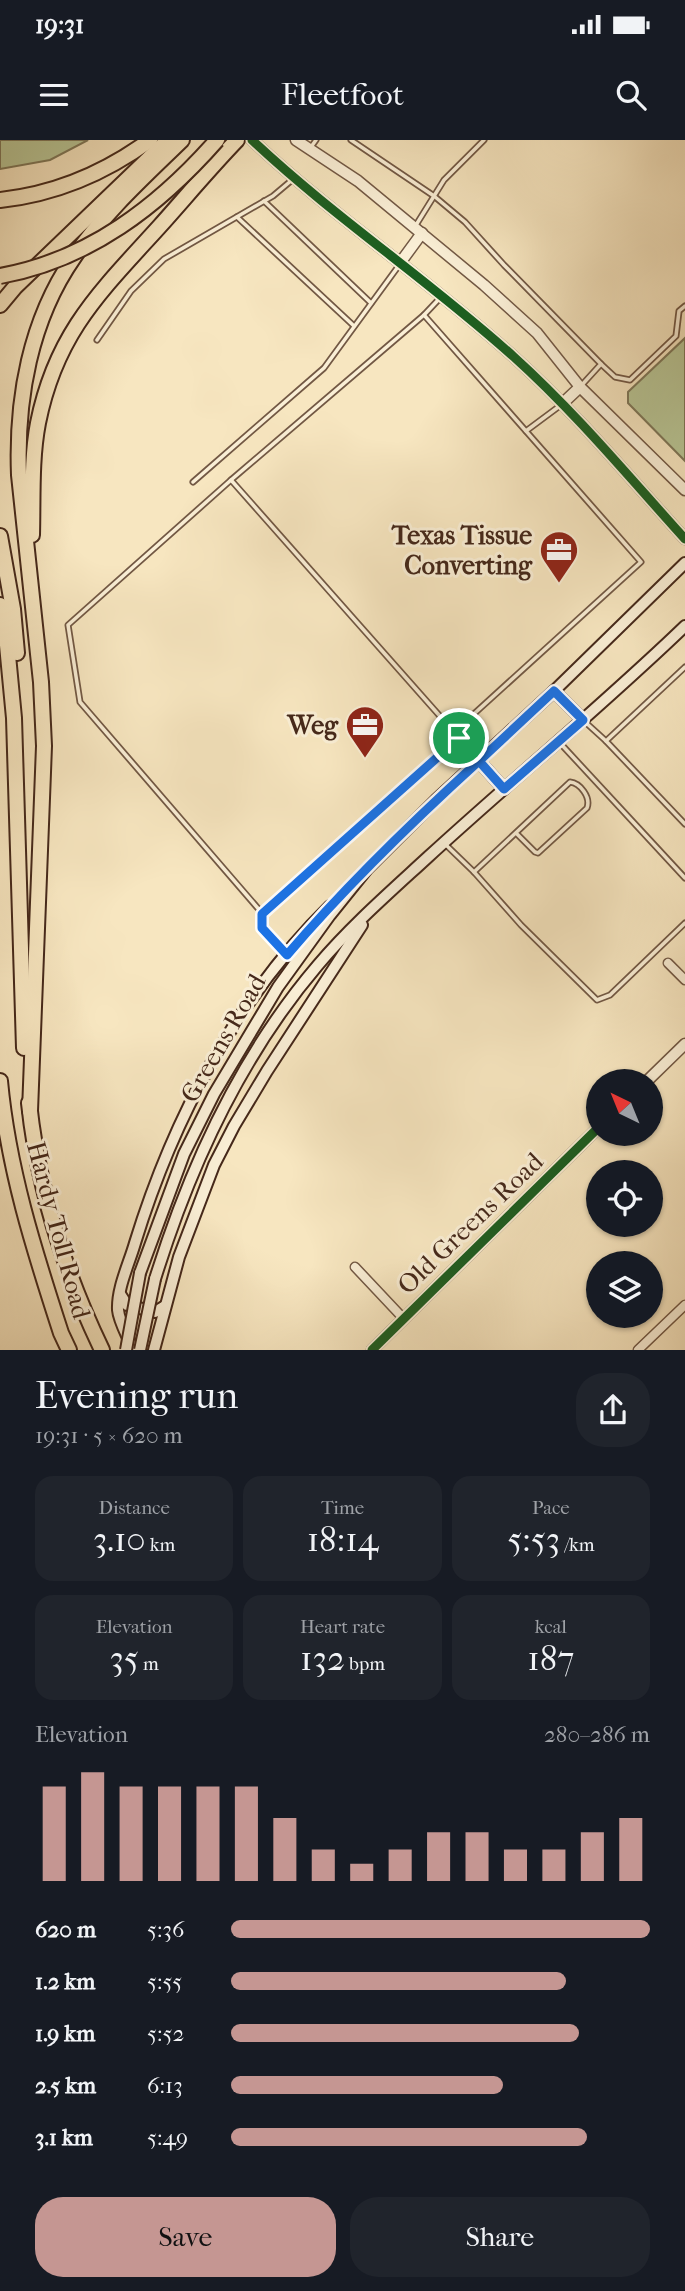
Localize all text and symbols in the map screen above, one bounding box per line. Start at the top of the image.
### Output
text: 19:31 [35,9,84,40]
icon: menu [35,76,73,114]
text: Fleetfoot [281,76,404,113]
icon: search [612,76,650,114]
place label: Texas Tissue Converting [391,520,533,581]
office icon: Texas Tissue Converting [538,529,580,584]
office icon: Weg [344,704,386,759]
pin [429,708,489,768]
place label: Weg [286,710,339,741]
icon: arrive [440,719,478,757]
street label: Greens Road [174,968,273,1108]
north arrow [586,1069,663,1146]
map controls [586,1069,663,1328]
street label: Hardy Toll Road [20,1138,97,1323]
street label: Old Greens Road [391,1145,550,1301]
button: locate [586,1160,663,1237]
button: layers [586,1251,663,1328]
text: Evening run [35,1373,238,1418]
button: share [576,1373,650,1447]
text: 19:31 · 5 × 620 m [35,1422,183,1449]
text: Distance [98,1497,170,1519]
text: Time [321,1497,364,1519]
text: Pace [532,1497,570,1519]
text: 3.10 [93,1519,146,1560]
text: 18:14 [307,1519,378,1560]
text: 5:53 [507,1519,560,1560]
text: km [146,1534,175,1556]
text: /km [560,1534,595,1556]
text: Elevation [96,1616,173,1638]
text: Heart rate [300,1616,385,1638]
text: kcal [535,1616,567,1638]
text: 35 [109,1638,139,1679]
text: 132 [300,1638,345,1679]
text: 187 [527,1638,574,1679]
text: m [139,1653,159,1675]
text: bpm [345,1653,385,1675]
text: Elevation [35,1721,128,1748]
text: 280–286 m [544,1721,650,1748]
text: 620 m [35,1916,96,1943]
text: 5:36 [147,1916,184,1943]
text: 1.2 km [35,1968,95,1995]
text: 5:55 [147,1968,182,1995]
text: 1.9 km [35,2020,95,2047]
text: 5:52 [147,2020,184,2047]
text: 2.5 km [35,2072,96,2099]
text: 6:13 [147,2072,183,2099]
text: 3.1 km [35,2124,93,2151]
text: 5:49 [147,2124,188,2151]
button: Save [35,2197,336,2277]
button: Share [350,2197,650,2277]

